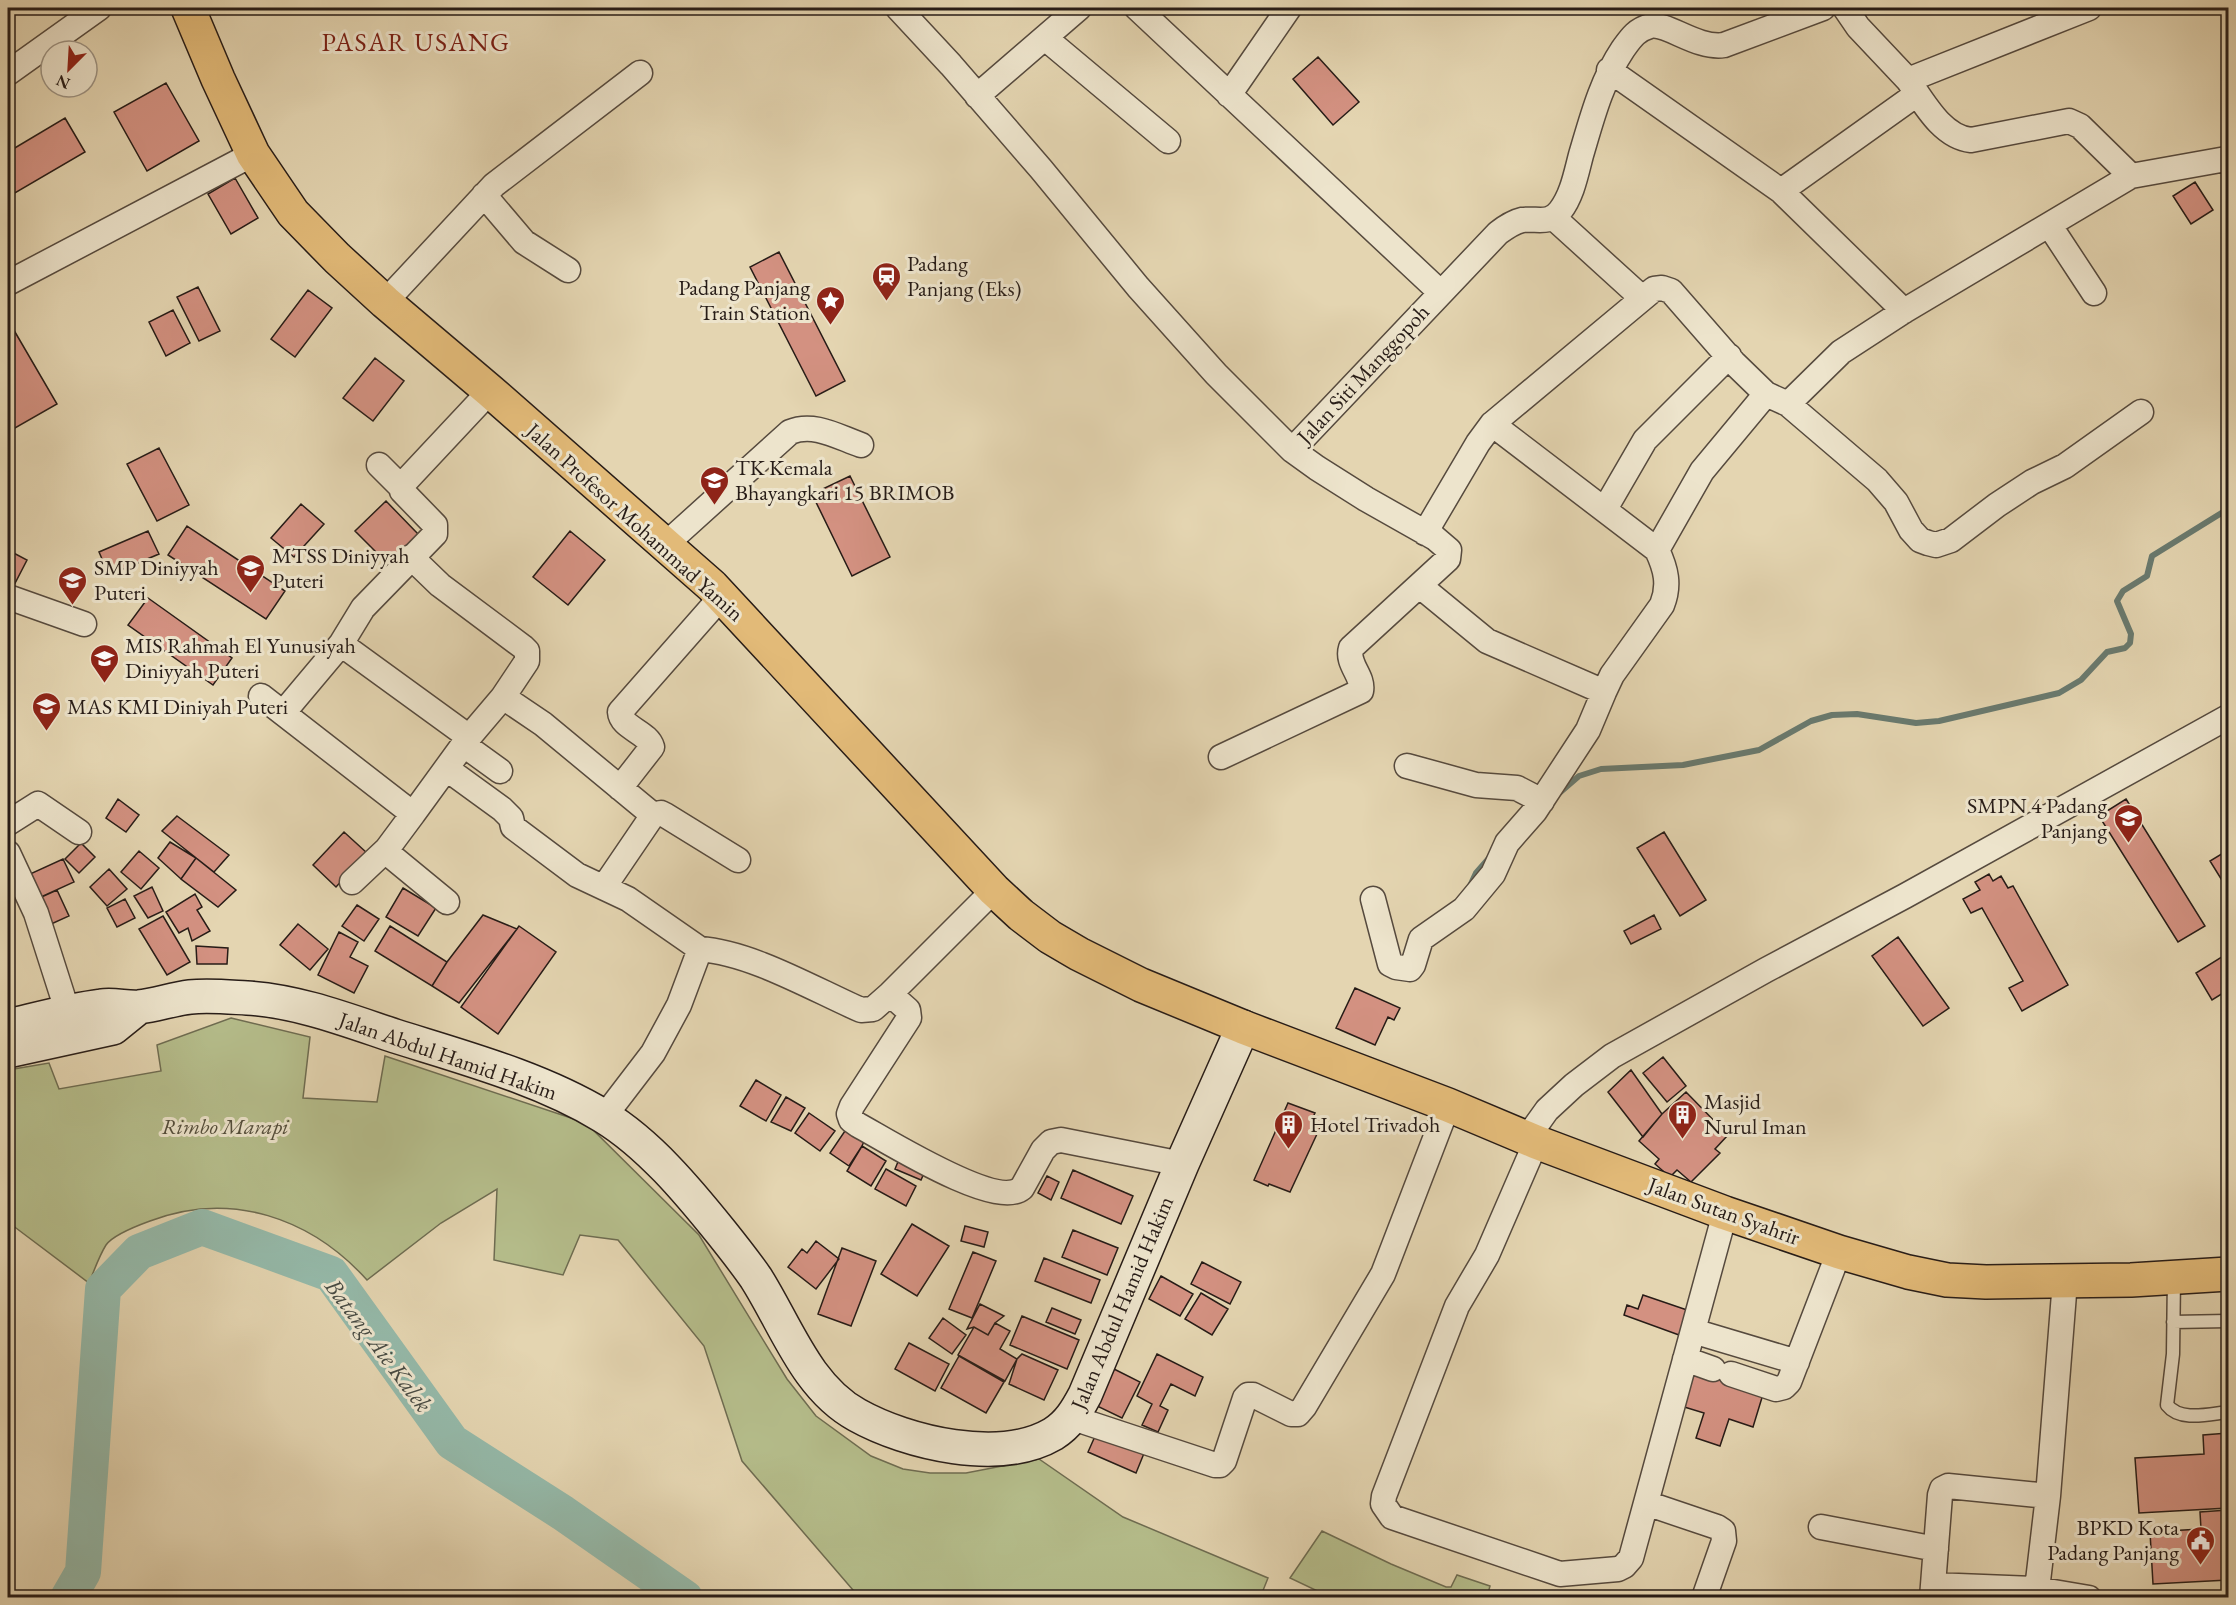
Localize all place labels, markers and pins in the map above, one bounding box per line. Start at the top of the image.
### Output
place label: Padang Panjang (Eks) [907,249,1022,303]
station icon: Padang Panjang (Eks) [870,260,902,302]
place label: Padang Panjang Train Station [678,273,810,327]
place icon: Padang Panjang Train Station [815,284,847,326]
place label: TK Kemala Bhayangkari 15 BRIMOB [735,453,955,507]
school or university icon: TK Kemala Bhayangkari 15 BRIMOB [698,464,730,506]
place label: MTSS Diniyyah Puteri [272,541,409,595]
school or university icon: MTSS Diniyyah Puteri [235,552,267,594]
place label: SMP Diniyyah Puteri [94,553,219,607]
school or university icon: SMP Diniyyah Puteri [57,564,89,606]
place label: MIS Rahmah El Yunusiyah Diniyyah Puteri [125,631,356,685]
school or university icon: MIS Rahmah El Yunusiyah Diniyyah Puteri [88,642,120,684]
school or university icon: MAS KMI Diniyah Puteri [30,690,62,732]
place label: MAS KMI Diniyah Puteri [67,692,288,721]
place label: SMPN 4 Padang Panjang [1967,791,2107,845]
school or university icon: SMPN 4 Padang Panjang [2112,802,2144,844]
place label: Masjid Nurul Iman [1704,1087,1807,1141]
building icon: Masjid Nurul Iman [1667,1098,1699,1140]
building icon: Hotel Trivadoh [1273,1108,1305,1150]
place label: Hotel Trivadoh [1310,1110,1440,1139]
place label: BPKD Kota Padang Panjang [2047,1513,2179,1567]
public building icon: BPKD Kota Padang Panjang [2184,1524,2216,1566]

